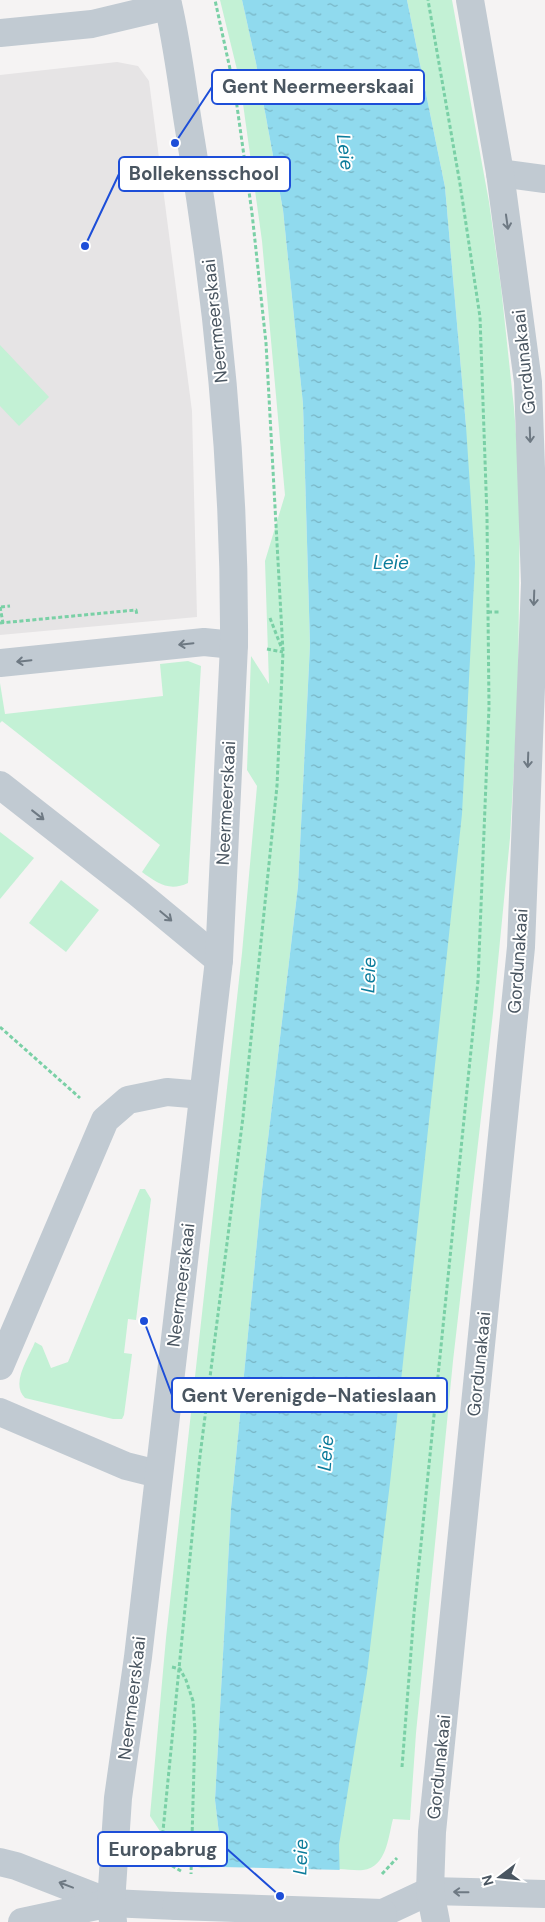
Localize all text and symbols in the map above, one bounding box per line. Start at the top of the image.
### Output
callout: Gent Neermeerskaai [212,70,424,104]
text: Gent Neermeerskaai [222,74,414,99]
water label: Leie [331,133,360,172]
callout: Bollekensschool [119,157,290,191]
text: Bollekensschool [129,161,279,186]
one-way arrow [502,213,512,229]
street label: Neermeerskaai [197,258,233,384]
street label: Gordunakaai [507,308,541,416]
one-way arrow [525,427,535,443]
water label: Leie [373,550,409,575]
one-way arrow [529,589,539,605]
one-way arrow [178,639,194,649]
one-way arrow [16,656,32,666]
street label: Neermeerskaai [211,740,241,866]
one-way arrow [524,752,533,768]
one-way arrow [32,810,45,821]
street label: Gordunakaai [502,908,534,1014]
one-way arrow [159,910,172,921]
water label: Leie [355,956,382,993]
street label: Neermeerskaai [161,1222,201,1348]
street label: Gordunakaai [462,1310,496,1418]
callout: Gent Verenigde-Natieslaan [172,1378,447,1412]
text: Gent Verenigde-Natieslaan [181,1383,437,1408]
water label: Leie [311,1434,340,1472]
street label: Neermeerskaai [112,1635,152,1761]
street label: Gordunakaai [422,1713,456,1821]
callout: Europabrug [98,1832,227,1866]
text: Europabrug [109,1837,217,1862]
water label: Leie [287,1838,314,1875]
north arrow [475,1852,525,1902]
text: N [477,1873,498,1888]
one-way arrow [58,1880,74,1889]
one-way arrow [454,1887,470,1897]

